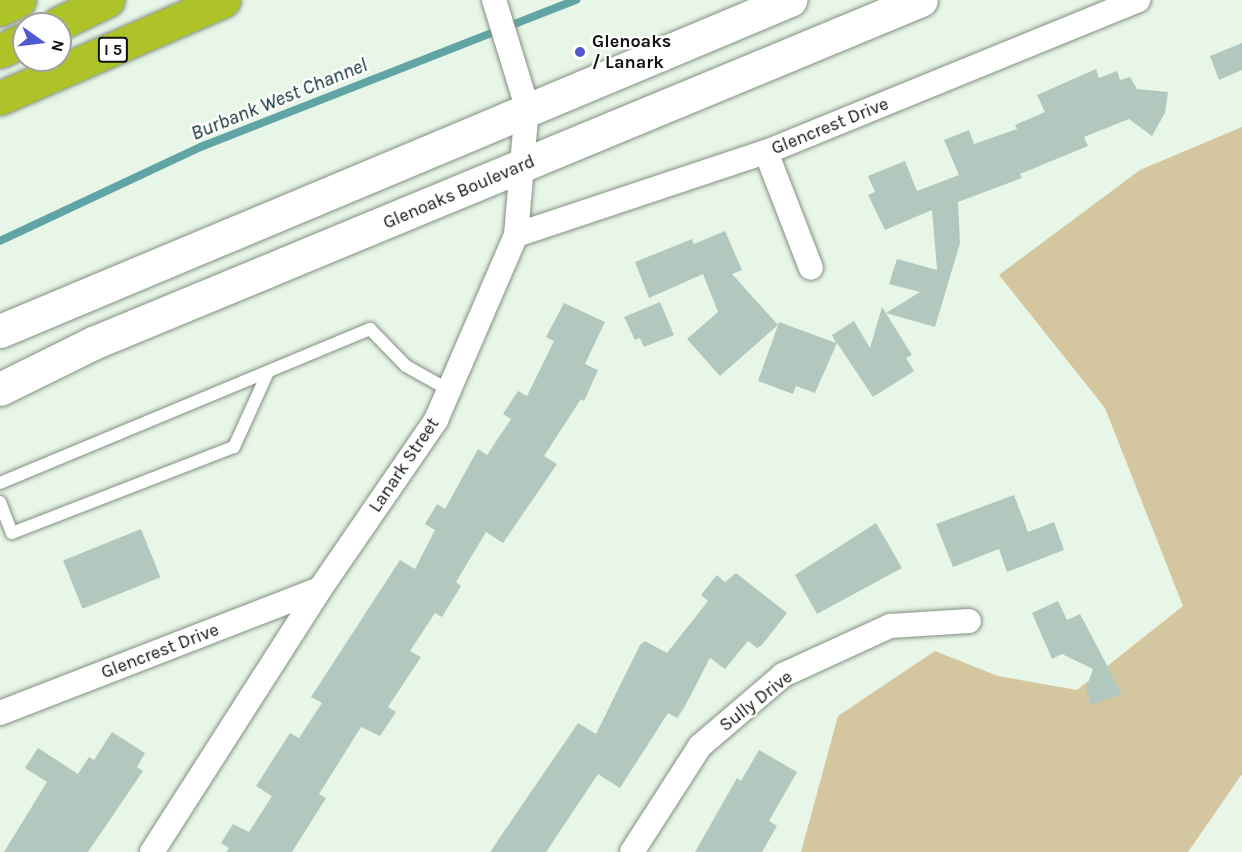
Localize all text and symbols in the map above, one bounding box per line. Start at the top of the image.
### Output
north arrow [12,12,72,72]
place label: Glenoaks / Lanark [592,31,671,74]
road number: I 5 [96,37,130,63]
text: N [47,38,69,54]
marker: Glenoaks / Lanark [573,45,587,59]
water label: Burbank West Channel [187,53,371,145]
street label: Glencrest Drive [768,93,892,159]
street label: Glenoaks Boulevard [380,150,538,234]
street label: Lanark Street [364,414,444,516]
street label: Glencrest Drive [98,619,222,683]
street label: Sully Drive [715,666,797,736]

